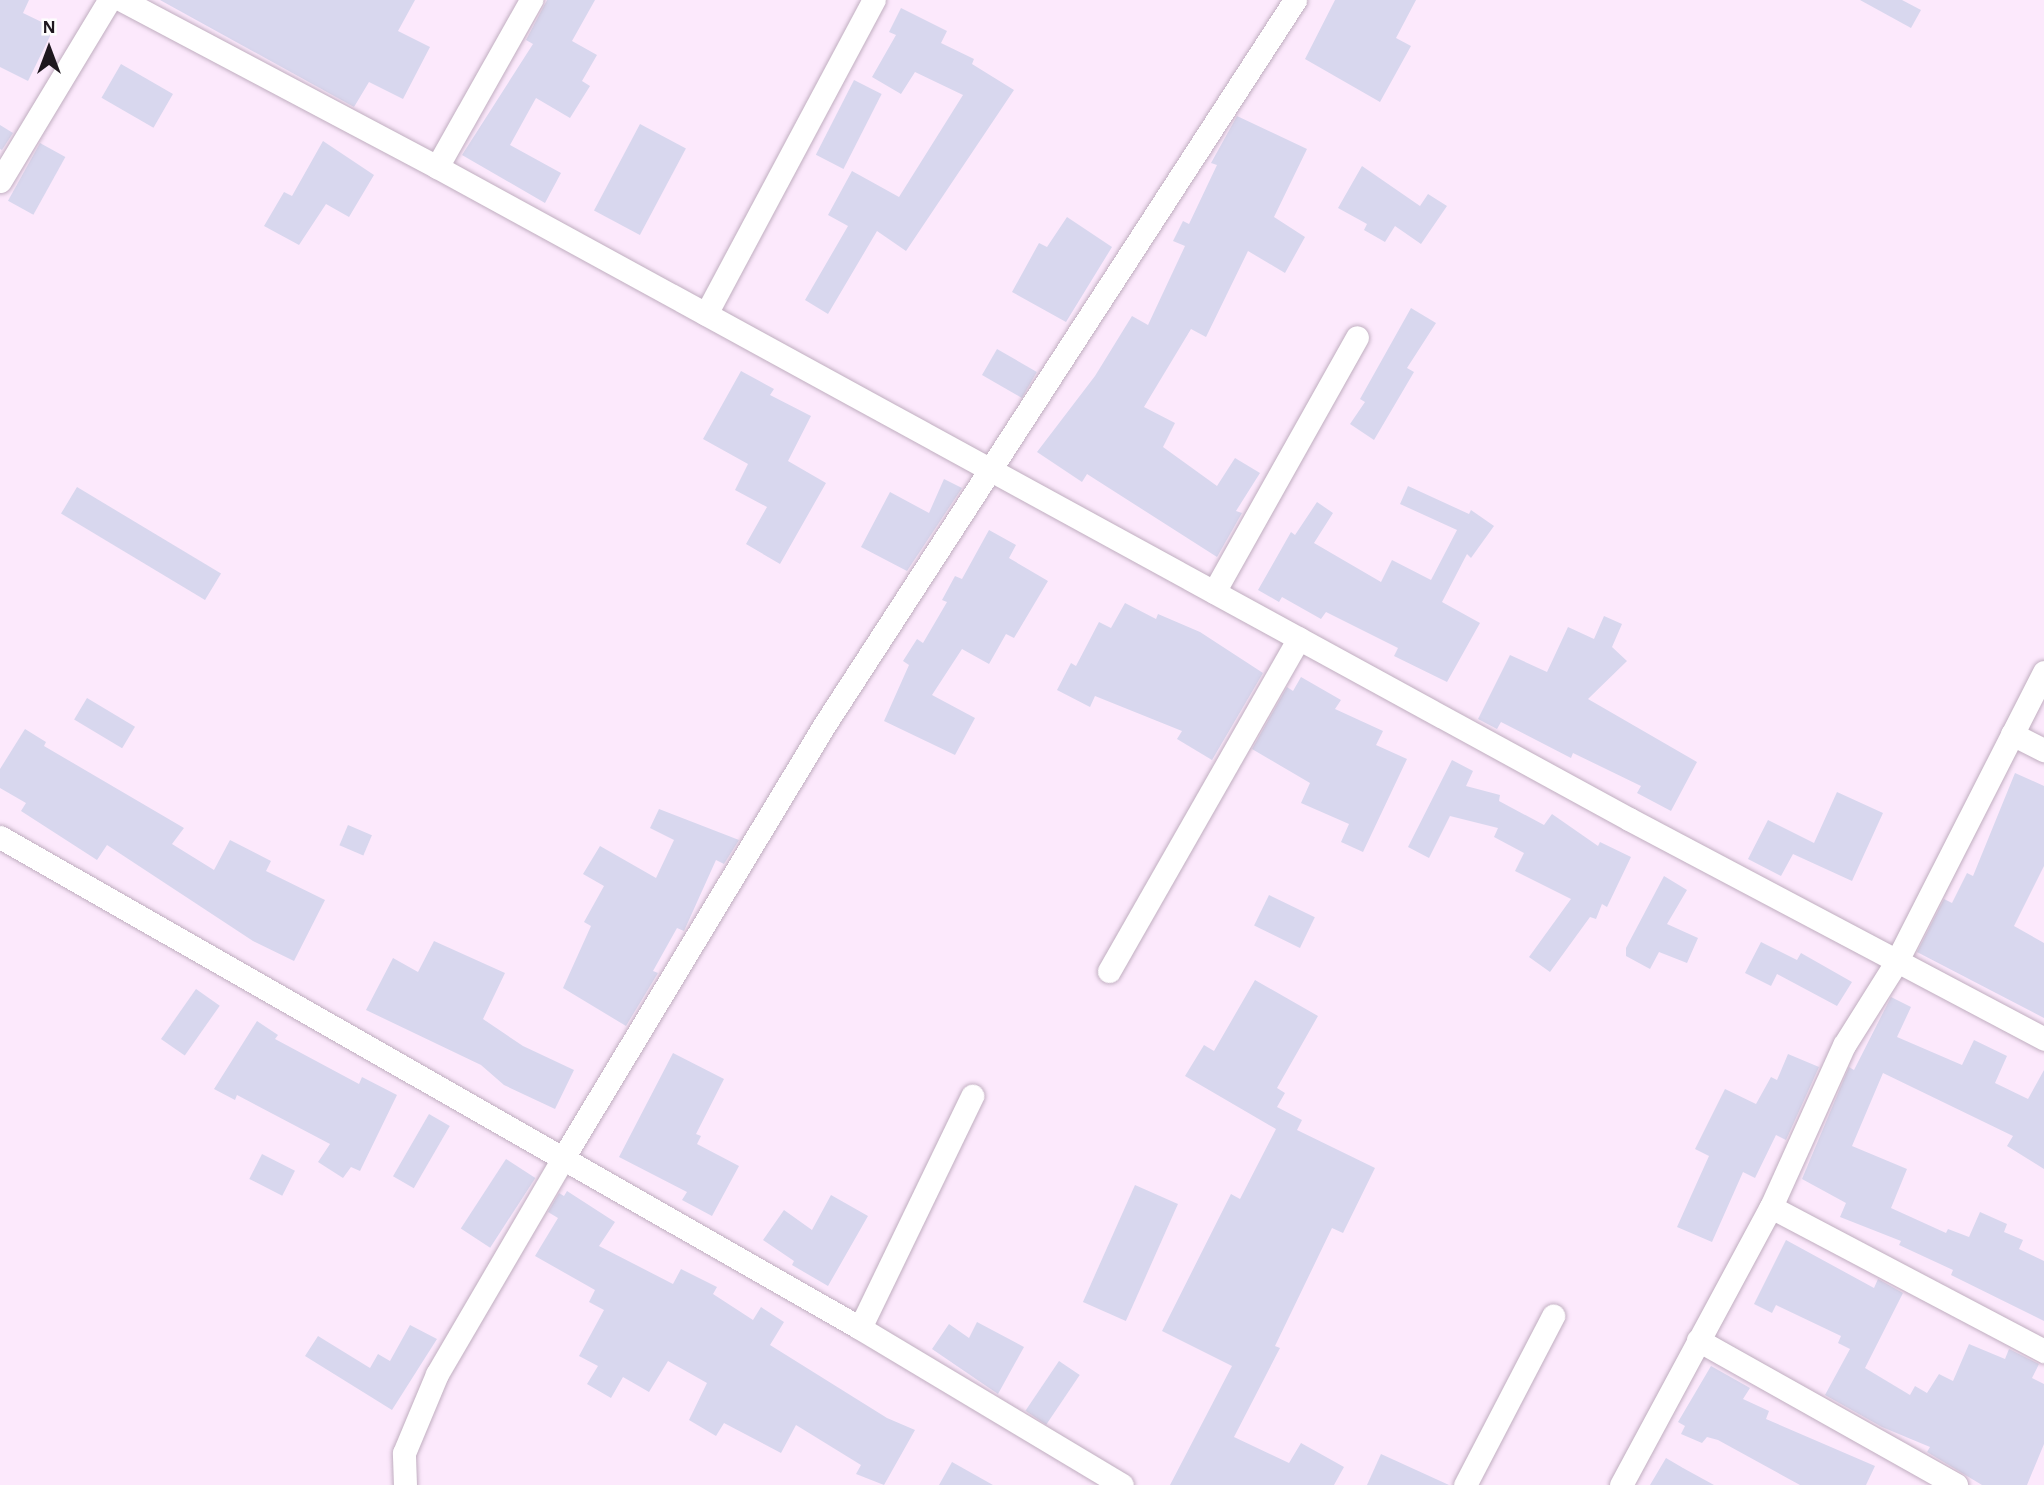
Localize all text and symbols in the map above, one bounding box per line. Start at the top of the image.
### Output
north arrow [14,14,84,84]
text: N [42,18,56,37]

